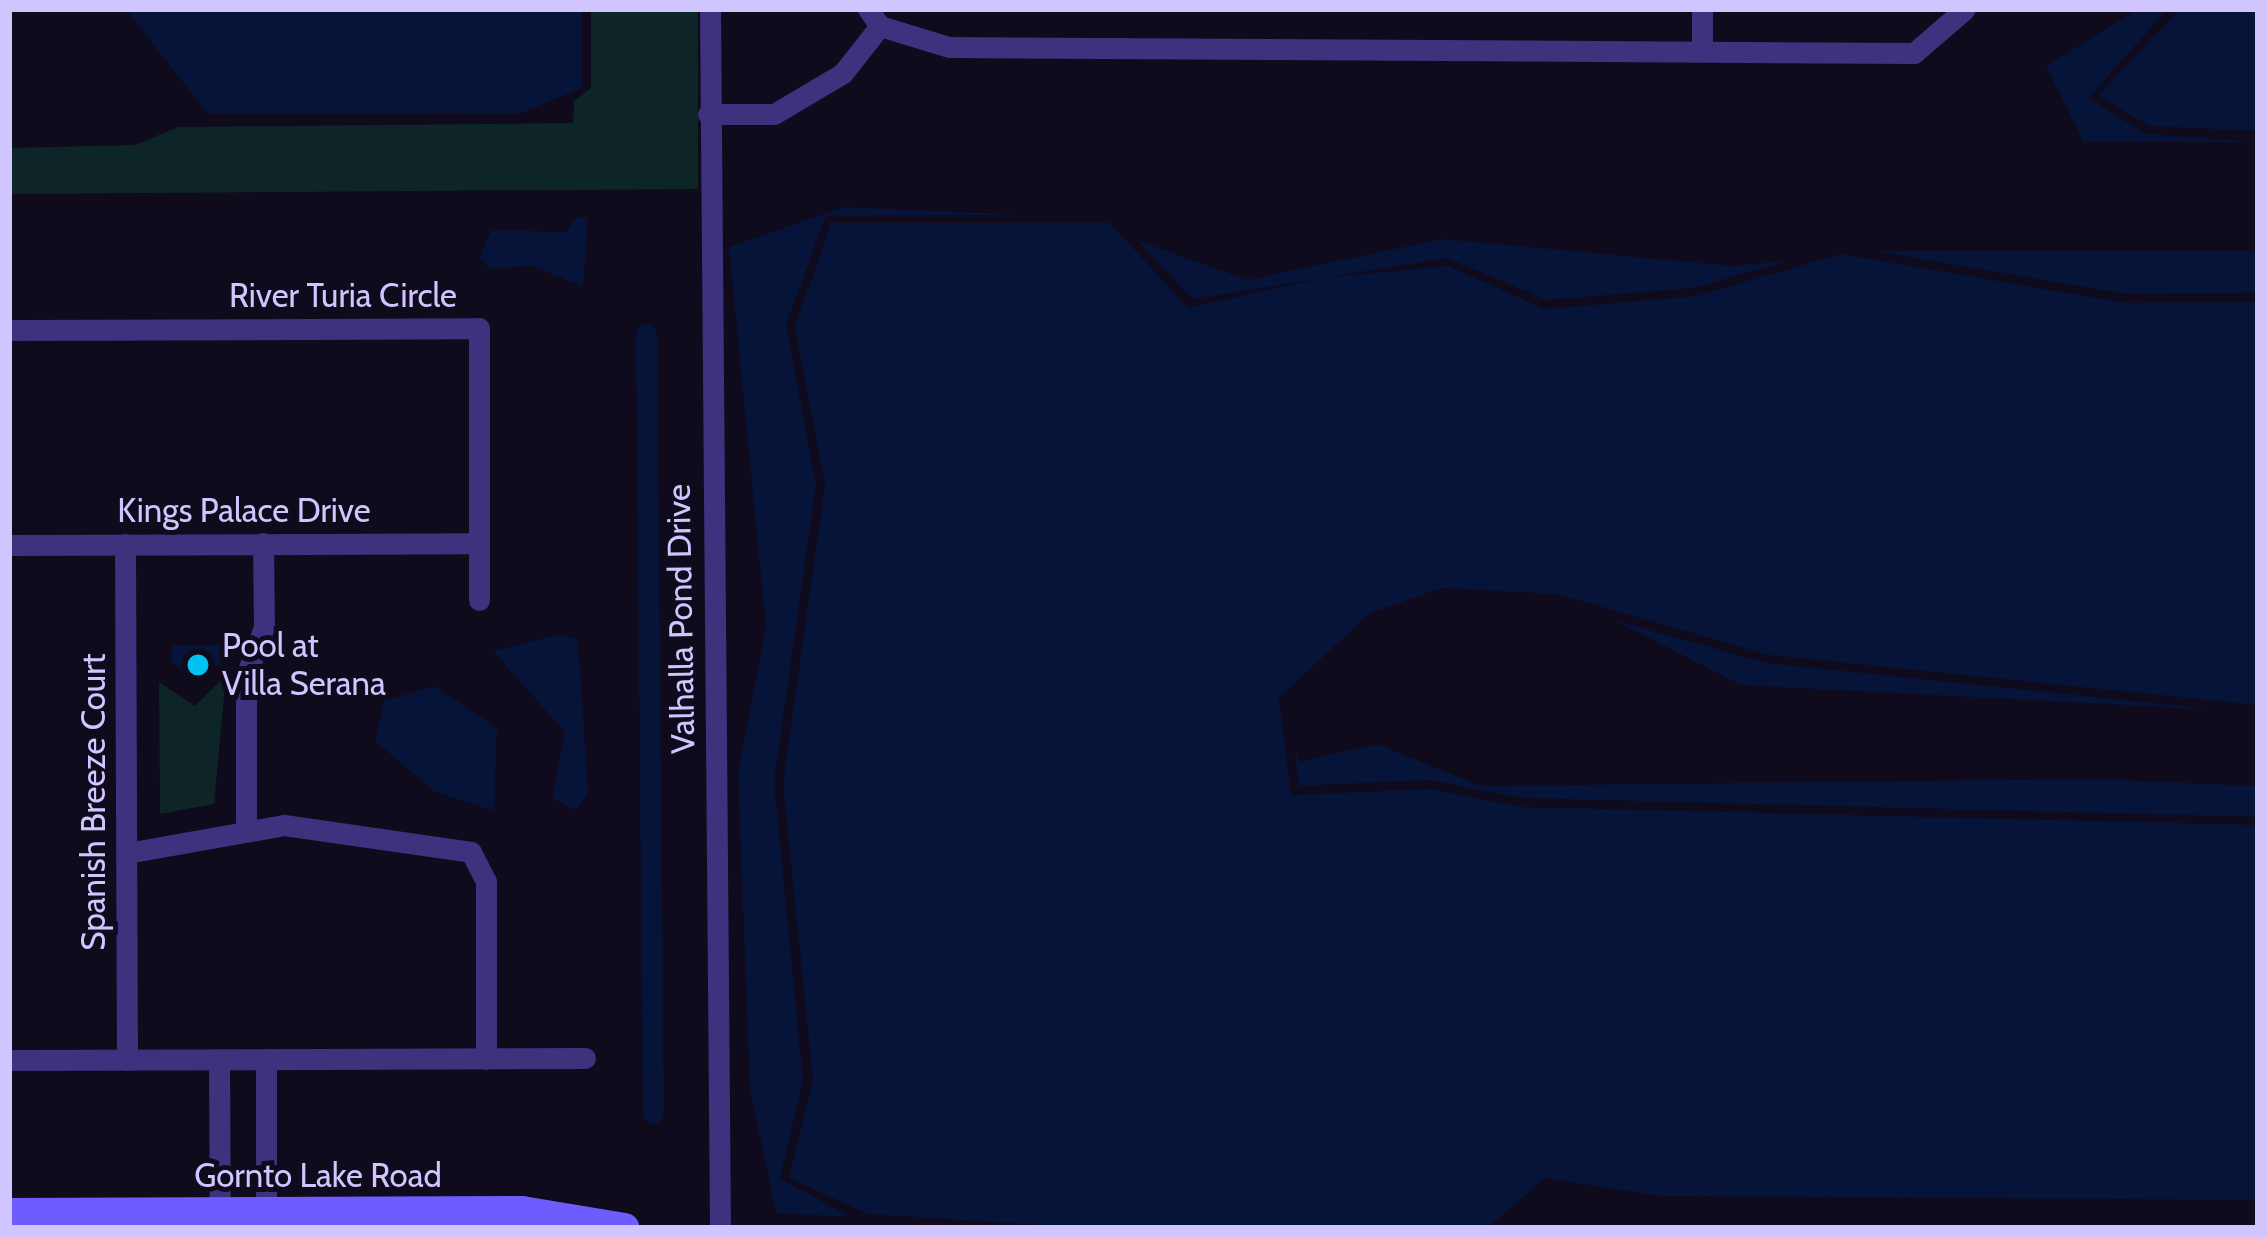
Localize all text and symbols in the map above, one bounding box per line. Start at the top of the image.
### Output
street label: River Turia Circle [229,276,457,316]
street label: Valhalla Pond Drive [659,484,703,754]
street label: Kings Palace Drive [117,491,371,531]
place label: Pool at Villa Serana [222,626,386,704]
marker: Pool at Villa Serana [185,652,211,678]
street label: Spanish Breeze Court [74,653,114,951]
street label: Gornto Lake Road [194,1156,442,1196]

